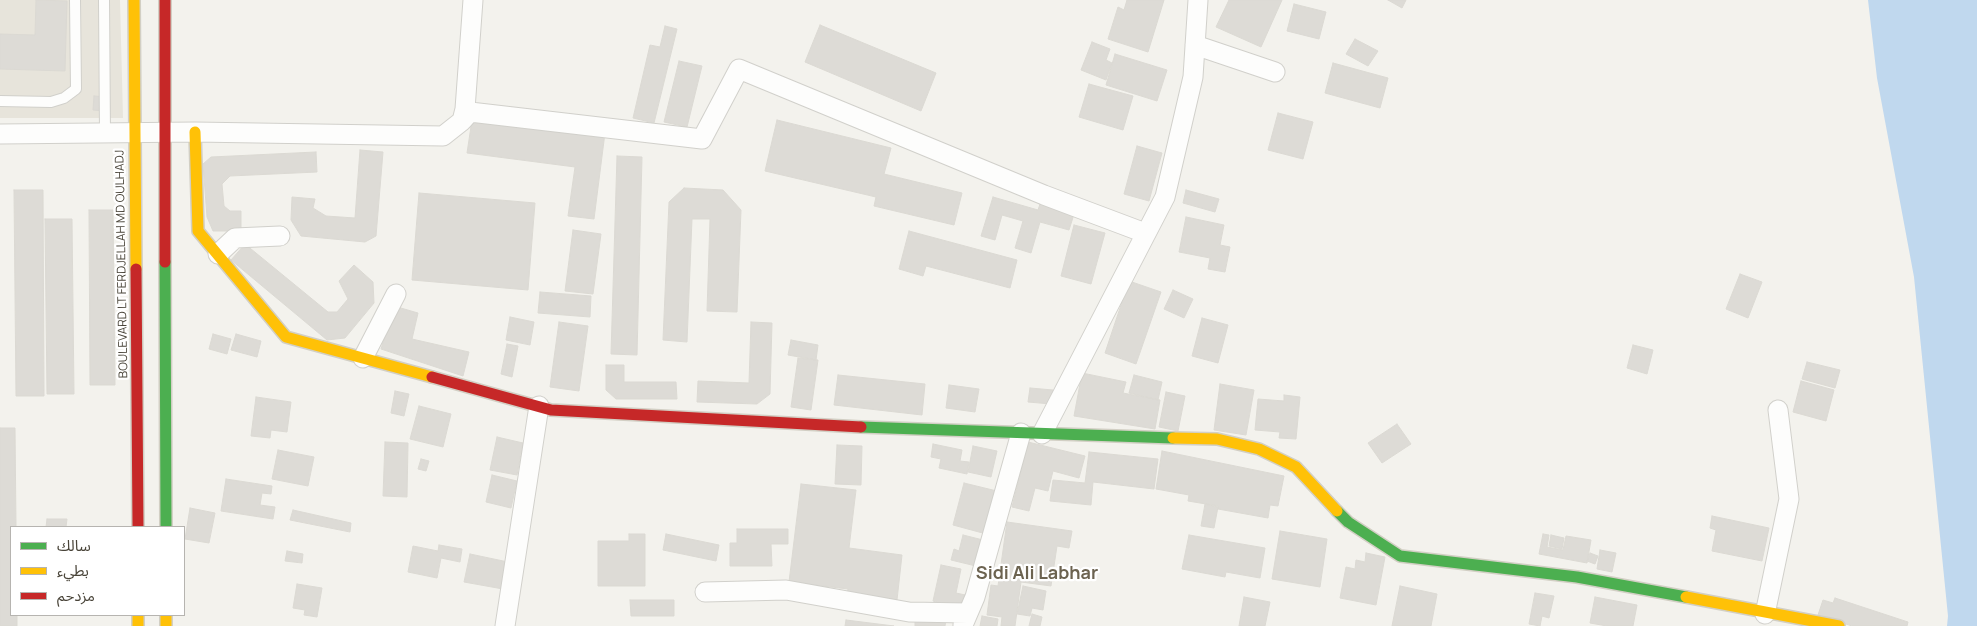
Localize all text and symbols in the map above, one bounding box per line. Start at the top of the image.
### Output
street label: BOULEVARD LT FERDJELLAH MD OULHADJ [113,150,131,378]
legend [10,526,185,616]
text: سالك [57,535,91,556]
text: بطيء [57,560,89,581]
district label: Sidi Ali Labhar [976,563,1098,585]
text: مزدحم [57,585,95,606]

